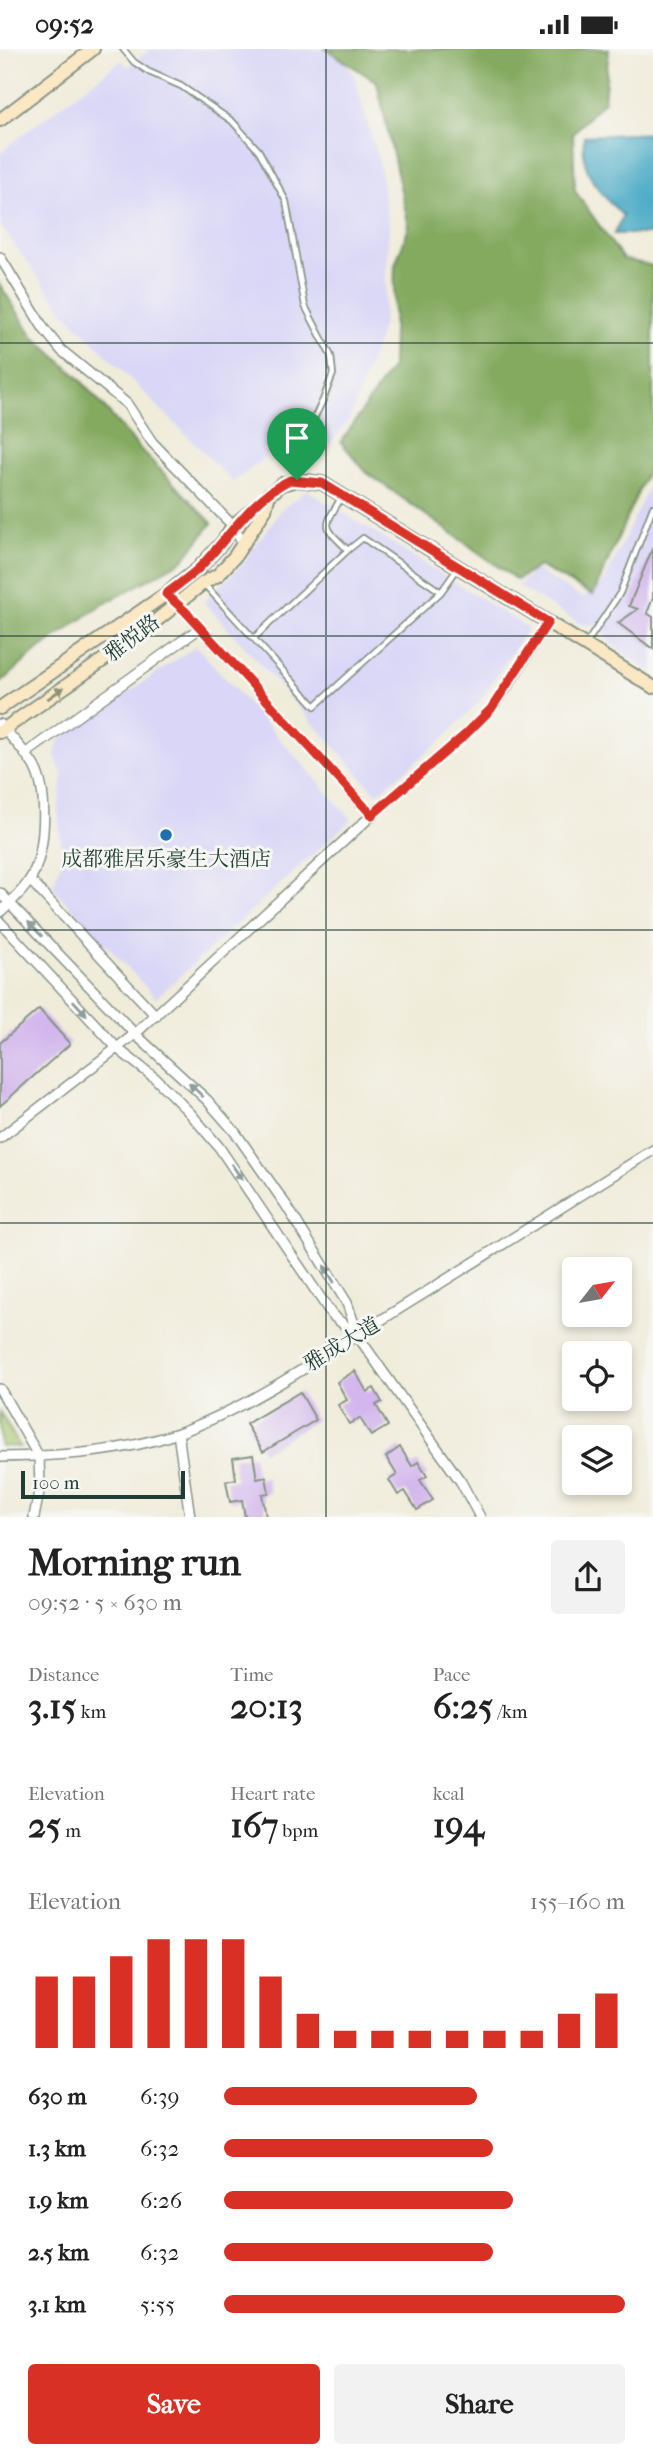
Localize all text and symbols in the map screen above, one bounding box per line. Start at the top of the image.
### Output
text: 09:52 [35,9,94,40]
pin [267,408,327,480]
icon: arrive [278,419,316,457]
street label: 雅悦路 [100,609,164,667]
one-way arrow [47,686,65,700]
marker: 成都雅居乐豪生大酒店 [158,827,174,843]
place label: 成都雅居乐豪生大酒店 [61,847,271,871]
one-way arrow [27,921,43,938]
one-way arrow [72,999,88,1017]
one-way arrow [188,1082,205,1098]
one-way arrow [230,1163,244,1181]
north arrow [562,1257,632,1327]
map controls [562,1257,632,1495]
one-way arrow [322,1264,335,1283]
street label: 雅成大道 [300,1312,384,1376]
button: locate [562,1341,632,1411]
button: layers [562,1425,632,1495]
scale bar [21,1468,186,1499]
text: 100 m [32,1472,80,1494]
text: Morning run [28,1540,241,1585]
button: share [551,1540,625,1614]
text: 09:52 · 5 × 630 m [28,1589,182,1616]
text: Distance [28,1664,99,1686]
text: Time [230,1664,274,1686]
text: Pace [433,1664,471,1686]
text: 3.15 [28,1686,77,1727]
text: 20:13 [230,1686,303,1727]
text: 6:25 [433,1686,493,1727]
text: km [77,1701,106,1723]
text: /km [493,1701,528,1723]
text: Elevation [28,1783,105,1805]
text: Heart rate [230,1783,315,1805]
text: kcal [433,1783,465,1805]
text: 25 [28,1805,61,1846]
text: 167 [230,1805,278,1846]
text: 194 [433,1805,484,1846]
text: m [61,1820,81,1842]
text: bpm [278,1820,318,1842]
text: Elevation [28,1888,121,1915]
text: 155–160 m [530,1888,625,1915]
text: 630 m [28,2083,87,2110]
text: 6:39 [140,2083,180,2110]
text: 1.3 km [28,2135,86,2162]
text: 6:32 [140,2135,179,2162]
text: 1.9 km [28,2187,88,2214]
text: 6:26 [140,2187,182,2214]
text: 2.5 km [28,2239,89,2266]
text: 6:32 [140,2239,179,2266]
text: 3.1 km [28,2291,86,2318]
text: 5:55 [140,2291,175,2318]
button: Save [28,2364,320,2444]
button: Share [334,2364,625,2444]

